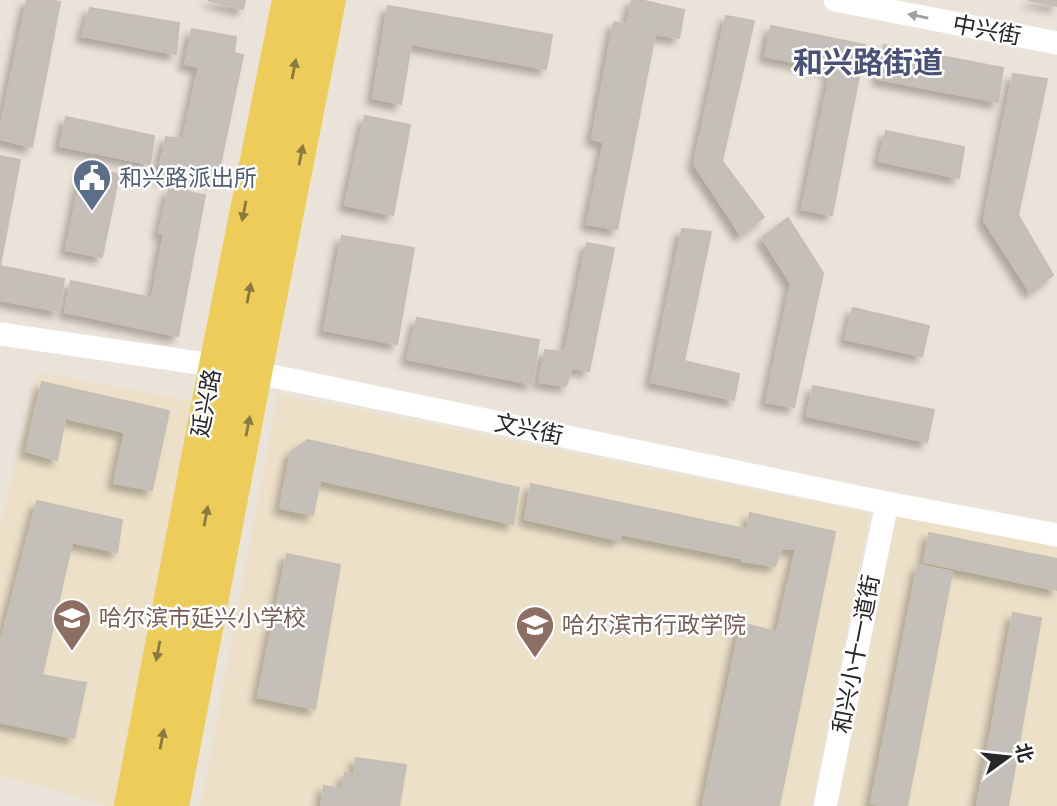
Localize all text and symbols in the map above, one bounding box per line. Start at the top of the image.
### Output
one-way arrow [907,11,929,22]
street label: 中兴街 [950,11,1023,50]
district label: 和兴路街道 [793,45,943,81]
one-way arrow [288,58,299,80]
one-way arrow [296,144,307,166]
public building icon: 和兴路派出所 [71,157,113,212]
place label: 和兴路派出所 [119,165,257,192]
one-way arrow [238,200,249,222]
one-way arrow [244,282,255,304]
street label: 延兴路 [187,367,226,440]
street label: 文兴街 [492,409,565,450]
one-way arrow [242,415,253,437]
one-way arrow [200,505,211,527]
street label: 和兴小十一道街 [828,572,885,736]
school or university icon: 哈尔滨市延兴小学校 [51,597,93,652]
school or university icon: 哈尔滨市行政学院 [514,604,556,659]
place label: 哈尔滨市延兴小学校 [99,605,306,632]
place label: 哈尔滨市行政学院 [562,612,746,639]
one-way arrow [152,640,163,662]
north arrow [973,722,1043,792]
one-way arrow [157,728,168,750]
text: 北 [1010,741,1037,765]

